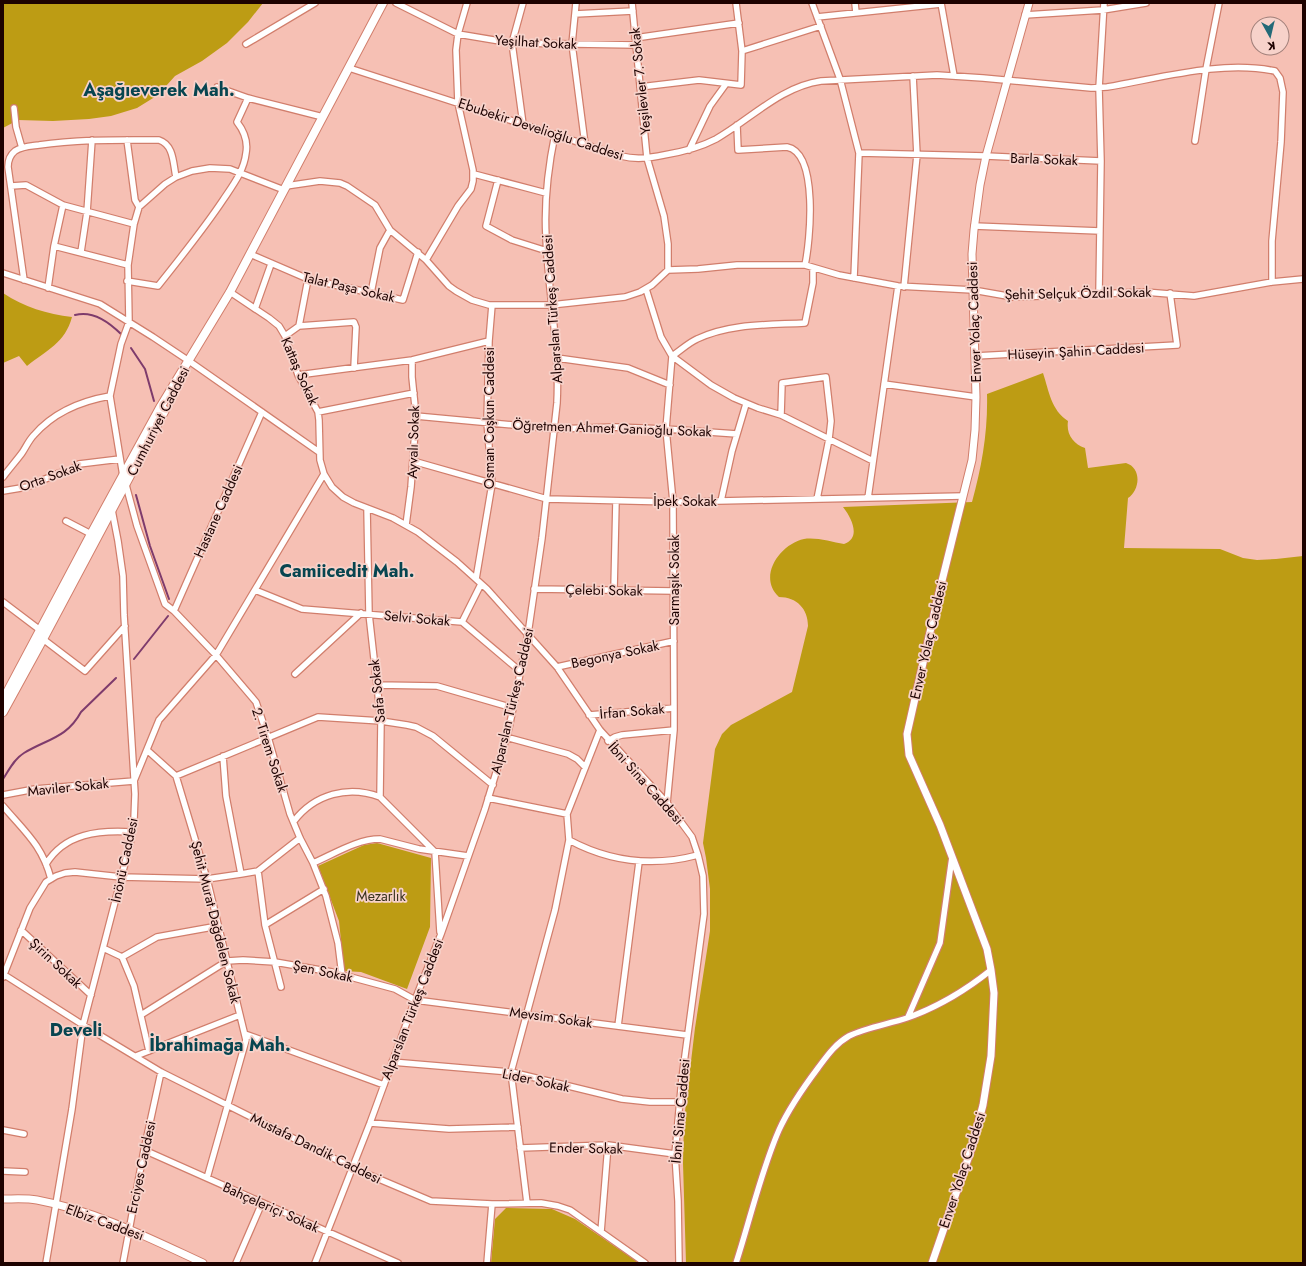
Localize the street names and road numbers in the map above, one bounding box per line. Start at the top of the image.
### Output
street label: Yeşilevler 7. Sokak [624,26,656,135]
street label: Yeşilhat Sokak [494,30,578,54]
street label: Ebubekir Develioğlu Caddesi [456,93,626,165]
street label: Barla Sokak [1010,148,1079,170]
street label: Alparslan Türkeş Caddesi [537,234,567,384]
street label: Enver Yolaç Caddesi [962,261,986,383]
street label: Talat Paşa Sokak [301,267,398,308]
street label: Şehit Selçuk Özdil Sokak [1004,282,1152,304]
street label: Kattaş Sokak [276,334,324,409]
street label: Hüseyin Şahin Caddesi [1007,337,1145,365]
street label: Osman Coşkun Caddesi [479,347,499,489]
street label: Cumhuriyet Caddesi [122,363,194,479]
street label: Ayvalı Sokak [402,404,424,479]
street label: Öğretmen Ahmet Ganioğlu Sokak [512,415,713,442]
street label: Orta Sokak [16,455,85,496]
street label: Hastane Caddesi [189,461,247,561]
street label: İpek Sokak [653,491,718,511]
street label: Sarmaşık Sokak [664,534,684,625]
street label: Çelebi Sokak [565,579,644,601]
street label: Enver Yolaç Caddesi [905,579,951,701]
street label: Selvi Sokak [383,605,452,631]
street label: Alparslan Türkeş Caddesi [485,626,539,776]
street label: Begonya Sokak [569,635,662,673]
street label: Safa Sokak [364,657,390,724]
street label: İrfan Sokak [599,698,666,724]
street label: 2. Tirem Sokak [247,705,293,796]
street label: İbni Sina Caddesi [603,737,689,829]
street label: Maviler Sokak [26,773,110,801]
street label: İnönü Caddesi [105,816,143,904]
street label: Şehit Murat Dağdelen Sokak [186,839,246,1006]
street label: Şirin Sokak [25,933,87,993]
street label: Alparslan Türkeş Caddesi [376,936,448,1082]
street label: Şen Sokak [291,955,356,987]
street label: Mevsim Sokak [508,1001,594,1033]
street label: İbni Sina Caddesi [665,1058,695,1164]
street label: Lider Sokak [500,1063,572,1097]
street label: Mustafa Dandik Caddesi [247,1108,385,1188]
street label: Enver Yolaç Caddesi [934,1109,990,1231]
street label: Erciyes Caddesi [121,1119,161,1215]
street label: Ender Sokak [549,1137,624,1159]
street label: Bahçeleriçi Sokak [220,1177,323,1238]
street label: Elbiz Caddesi [63,1199,147,1245]

